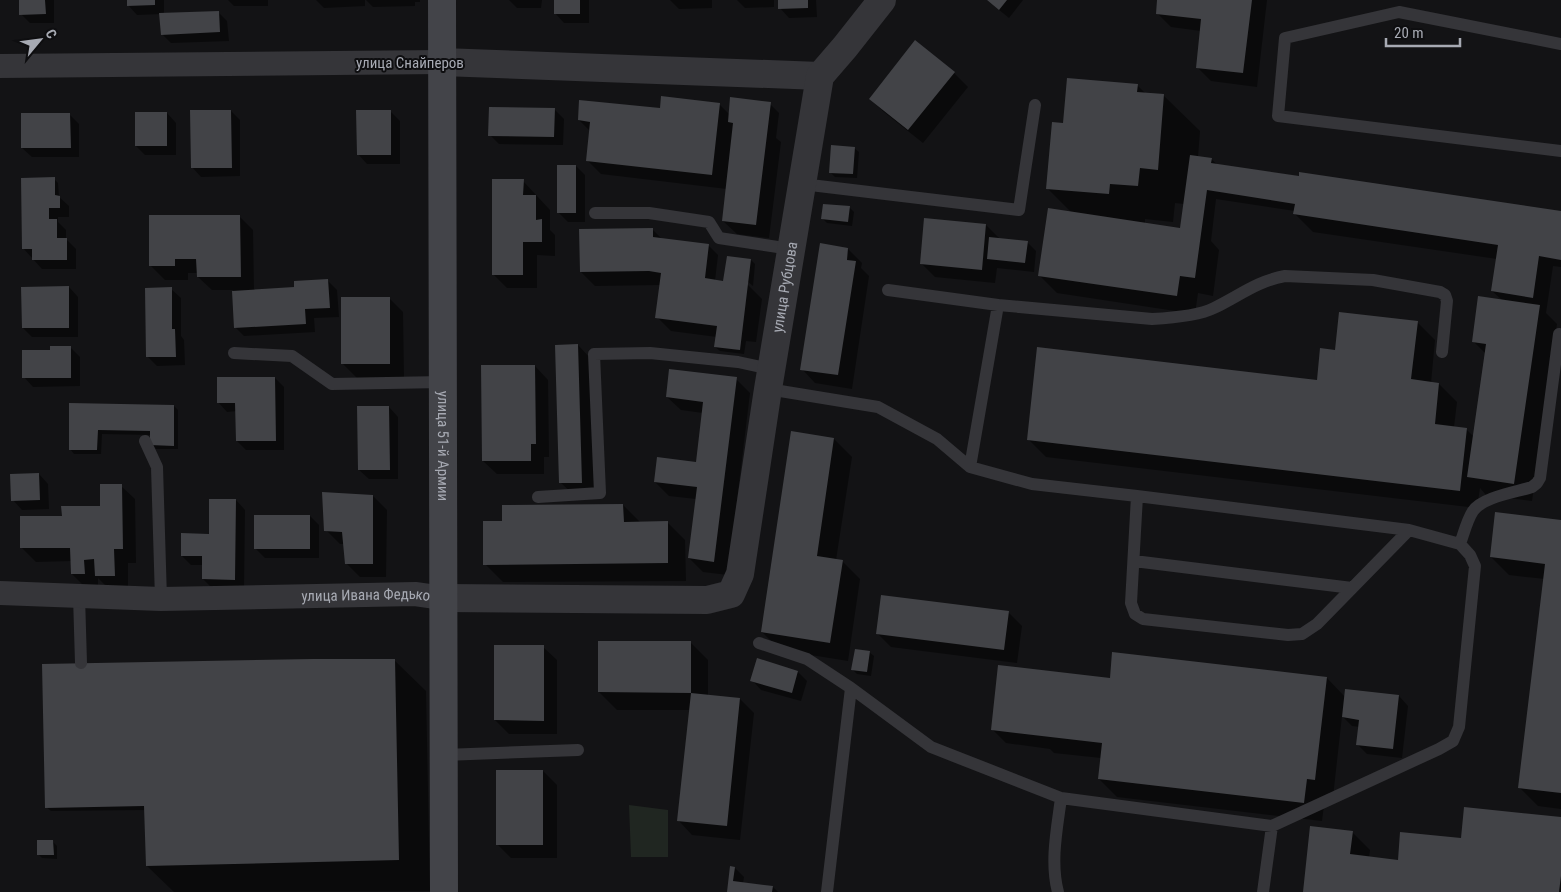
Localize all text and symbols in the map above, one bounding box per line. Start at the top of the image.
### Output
north arrow [15,15,65,65]
scale bar [1386,15,1460,47]
text: 20 m [1394,24,1424,42]
text: С [42,26,60,41]
street label: улица Снайперов [356,54,464,72]
street label: улица Рубцова [769,240,801,334]
street label: улица 51-й Армии [434,391,452,501]
street label: улица Ивана Федько [301,585,432,605]

